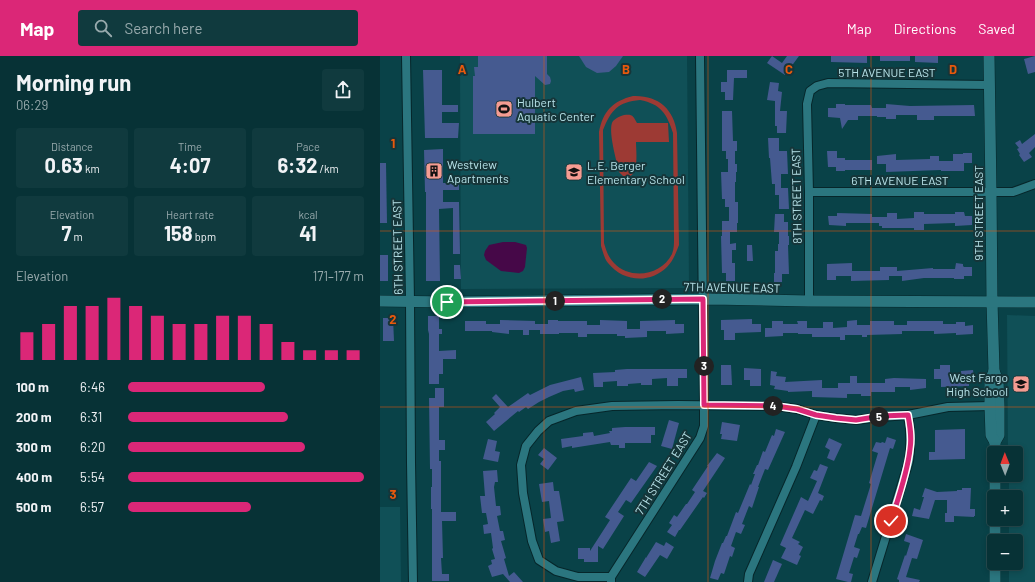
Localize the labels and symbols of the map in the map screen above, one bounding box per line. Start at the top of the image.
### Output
text: A [458,61,467,77]
text: B [622,61,630,77]
text: C [785,61,793,77]
text: D [949,61,957,77]
street label: 5TH AVENUE EAST [838,65,936,79]
place label: Hulbert Aquatic Center [517,95,595,123]
sports icon: Hulbert Aquatic Center [494,99,514,119]
text: 1 [391,135,395,151]
street label: 8TH STREET EAST [788,148,804,244]
place label: Westview Apartments [447,157,509,185]
place label: L.E. Berger Elementary School [587,158,685,186]
building icon: Westview Apartments [424,161,444,181]
school or university icon: L.E. Berger Elementary School [564,162,584,182]
street label: 9TH STREET EAST [971,165,985,261]
street label: 6TH AVENUE EAST [851,173,949,187]
street label: 6TH STREET EAST [389,199,405,295]
street label: 7TH AVENUE EAST [683,279,781,295]
pin [430,285,464,319]
pin: 2 [652,289,672,309]
pin: 1 [545,291,565,311]
text: 2 [389,311,397,327]
pin: 3 [694,356,714,376]
place label: West Fargo High School [946,370,1008,398]
school or university icon: West Fargo High School [1011,374,1031,394]
pin: 4 [763,396,783,416]
pin: 5 [869,407,889,427]
street label: 7TH STREET EAST [632,429,694,517]
north arrow [987,446,1023,482]
text: 3 [389,486,397,502]
pin [874,504,908,538]

